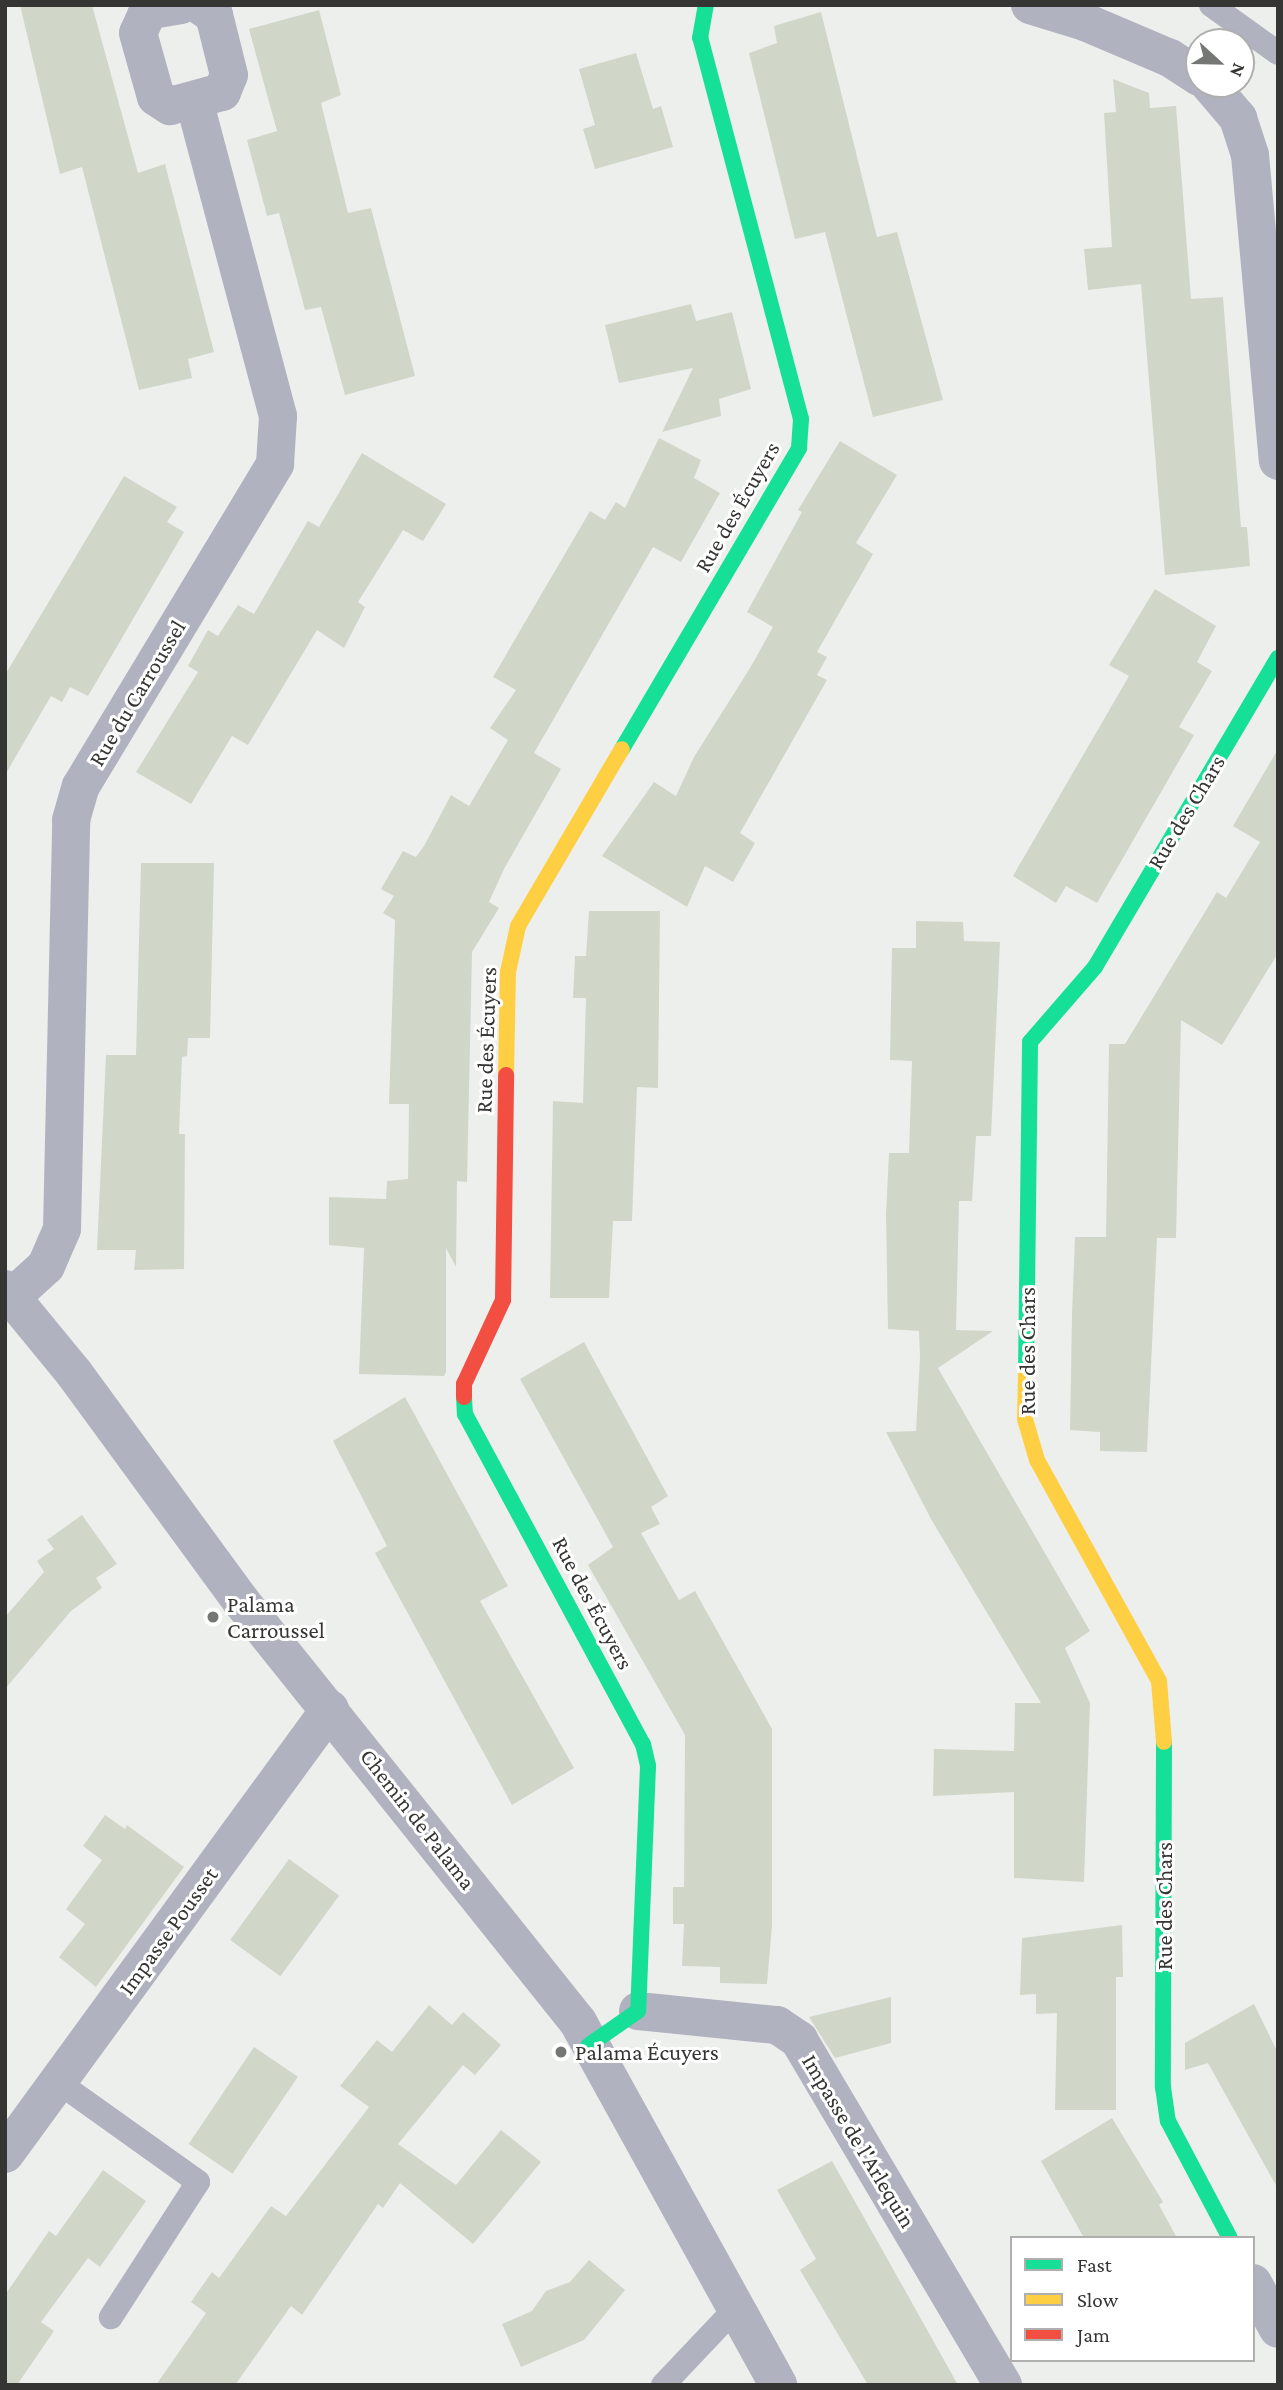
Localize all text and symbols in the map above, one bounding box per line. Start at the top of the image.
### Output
north arrow [1185,28,1255,98]
text: N [1226,60,1250,80]
street label: Rue des Écuyers [688,437,786,577]
street label: Rue du Carroussel [83,615,191,771]
street label: Rue des Chars [1141,750,1231,874]
street label: Rue des Écuyers [470,966,502,1114]
street label: Rue des Chars [1013,1287,1041,1415]
street label: Rue des Écuyers [546,1532,640,1674]
place label: Palama Carroussel [227,1590,325,1644]
marker: Palama Carroussel [205,1609,221,1625]
street label: Chemin de Palama [354,1743,482,1895]
street label: Rue des Chars [1150,1842,1178,1970]
street label: Impasse Pousset [112,1862,224,2000]
place label: Palama Écuyers [575,2038,719,2066]
marker: Palama Écuyers [553,2044,569,2060]
street label: Impasse de l'Arlequin [796,2049,922,2233]
legend [1010,2236,1255,2362]
text: Fast [1077,2253,1112,2277]
text: Slow [1077,2288,1118,2312]
text: Jam [1077,2323,1110,2347]

